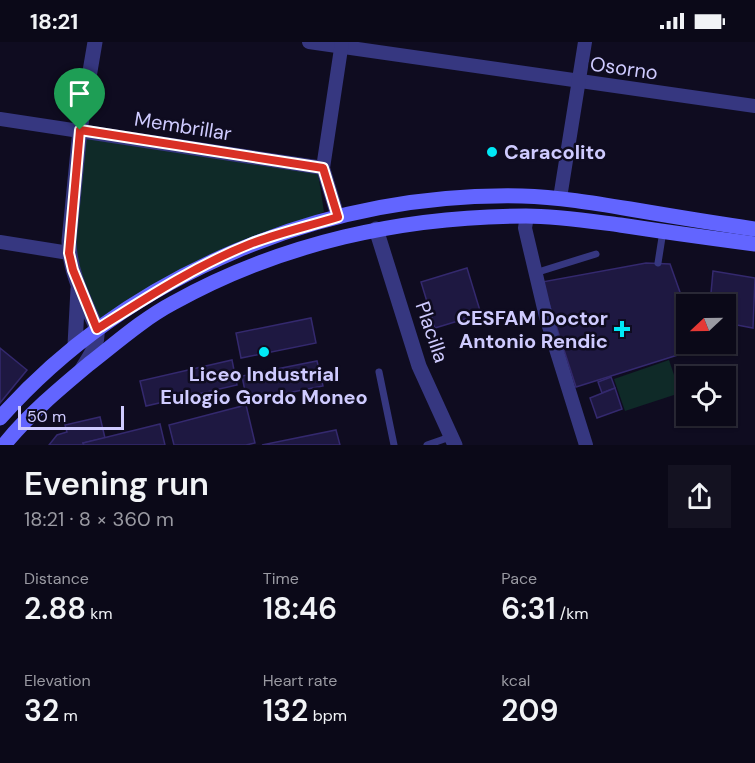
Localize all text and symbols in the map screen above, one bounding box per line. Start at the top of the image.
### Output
text: 18:21 [30,7,78,36]
street label: Osorno [588,50,660,86]
pin [54,68,105,130]
icon: arrive [63,77,96,110]
street label: Membrillar [133,106,233,146]
place label: Caracolito [504,139,606,165]
marker: Caracolito [485,145,499,159]
north arrow [676,294,736,354]
map controls [676,294,736,426]
street label: Placilla [409,298,455,366]
place label: CESFAM Doctor Antonio Rendic [456,305,608,354]
marker: CESFAM Doctor Antonio Rendic [613,320,631,338]
marker: Liceo Industrial Eulogio Gordo Moneo [257,345,271,359]
place label: Liceo Industrial Eulogio Gordo Moneo [160,361,368,410]
button: locate [676,366,736,426]
scale bar [18,403,124,430]
text: 50 m [27,406,66,427]
text: Evening run [24,462,209,505]
button: share [668,465,731,528]
text: 18:21 · 8 × 360 m [24,506,174,532]
text: Distance [24,568,89,589]
text: Time [263,568,299,589]
text: Pace [501,568,537,589]
text: 2.88 [24,589,86,628]
text: 18:46 [263,589,337,628]
text: 6:31 [501,589,556,628]
text: km [86,603,112,624]
text: /km [556,603,588,624]
text: Elevation [24,670,91,691]
text: Heart rate [263,670,337,691]
text: kcal [501,670,530,691]
text: 32 [24,691,59,730]
text: 132 [263,691,308,730]
text: 209 [501,691,558,730]
text: m [59,705,78,726]
text: bpm [308,705,347,726]

